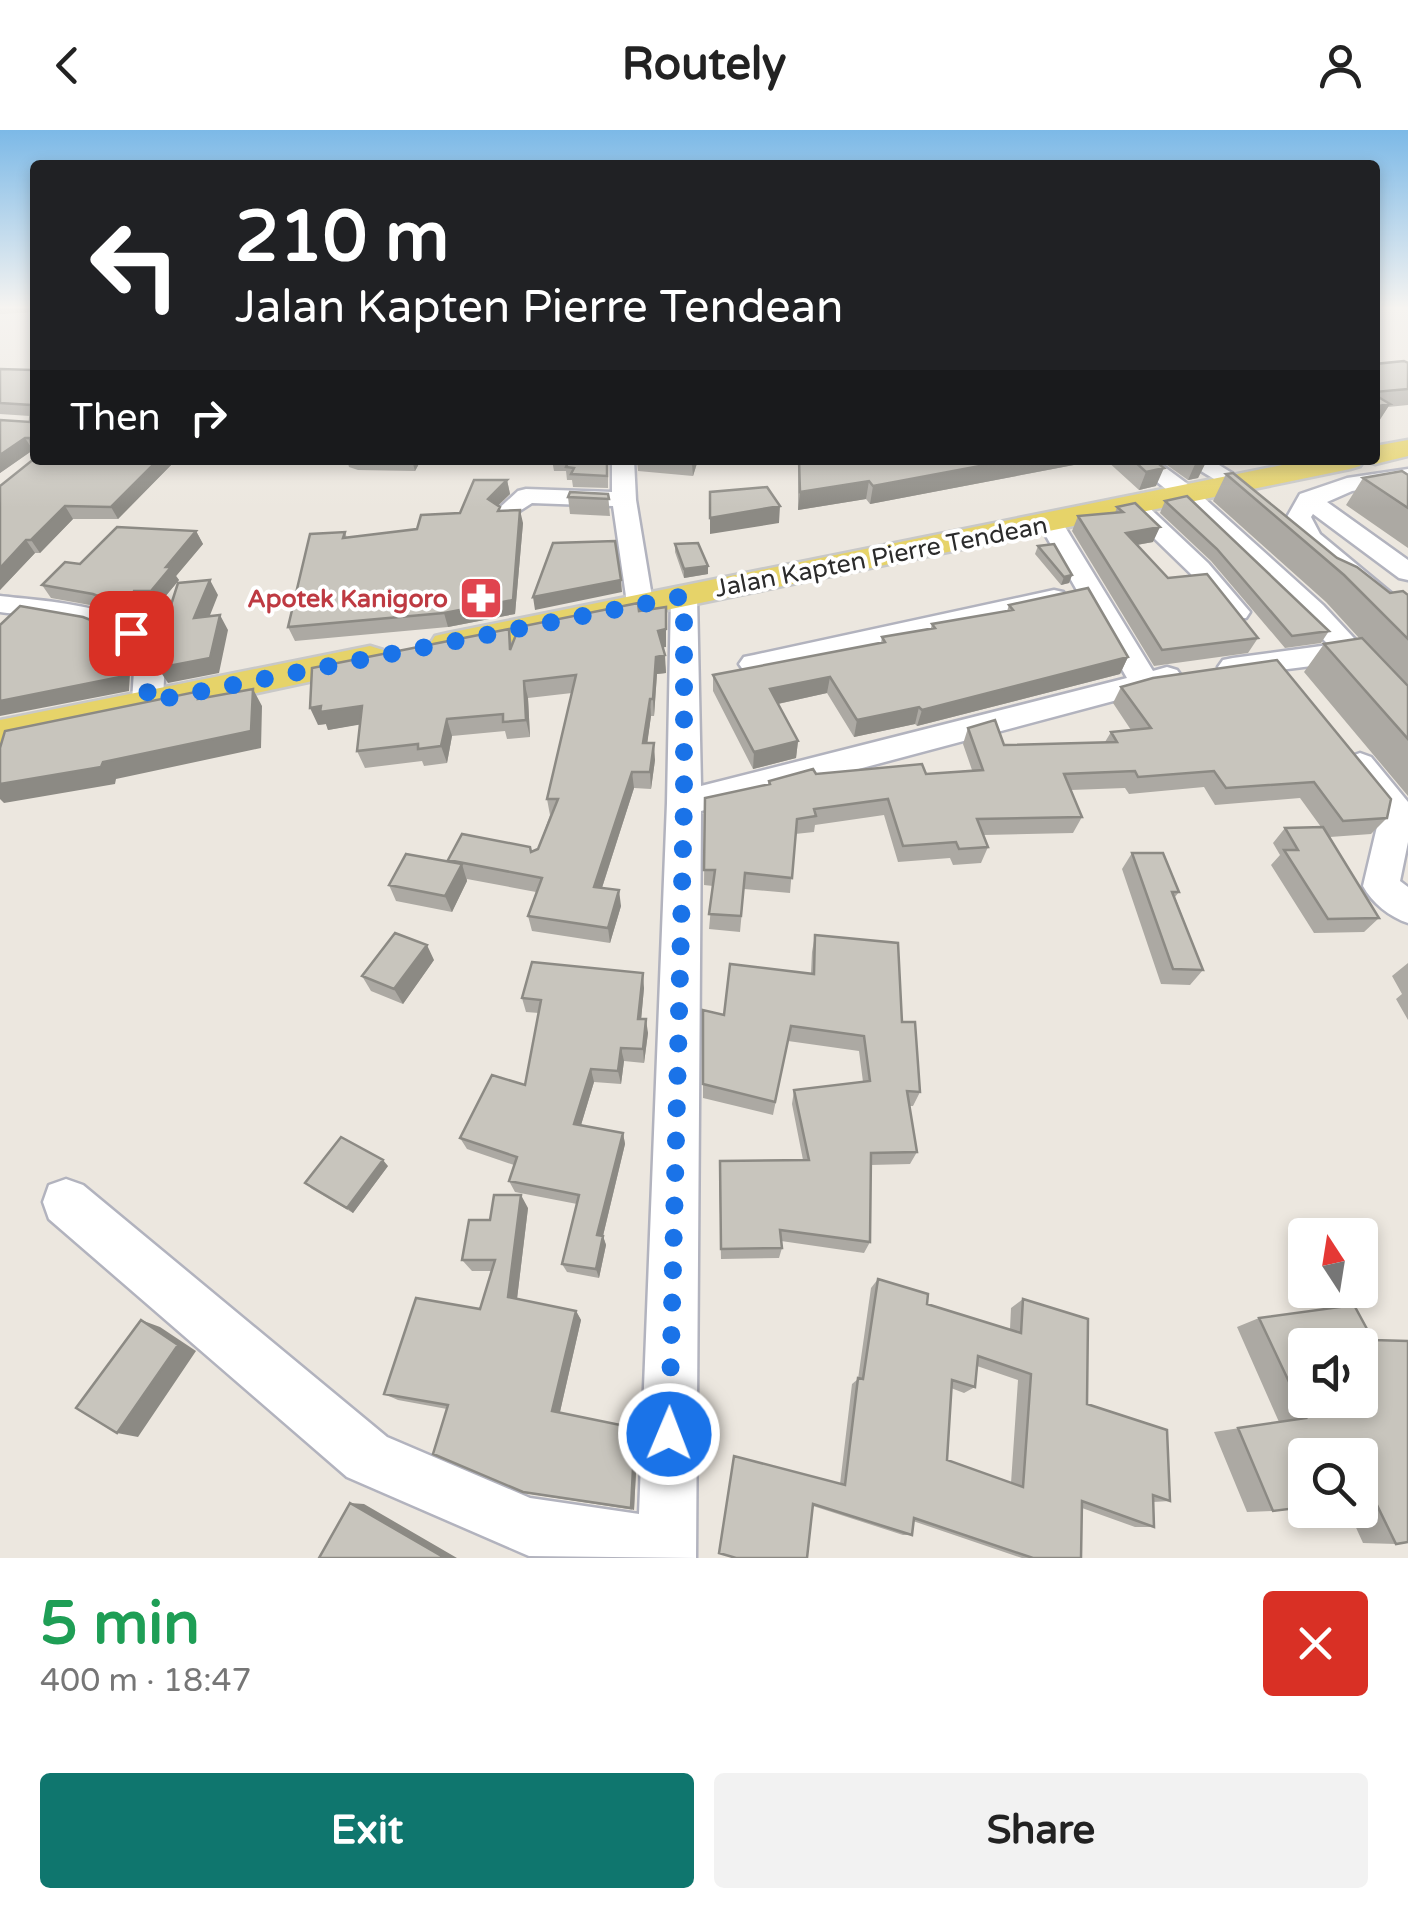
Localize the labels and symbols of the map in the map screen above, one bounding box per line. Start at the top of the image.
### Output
street label: Jalan Kapten Pierre Tendean [712,510,1050,604]
pharmacy icon: Apotek Kanigoro [458,575,504,621]
place label: Apotek Kanigoro [247,584,448,614]
pin [89,591,174,676]
north arrow [1288,1218,1378,1308]
position arrow [617,1382,721,1486]

